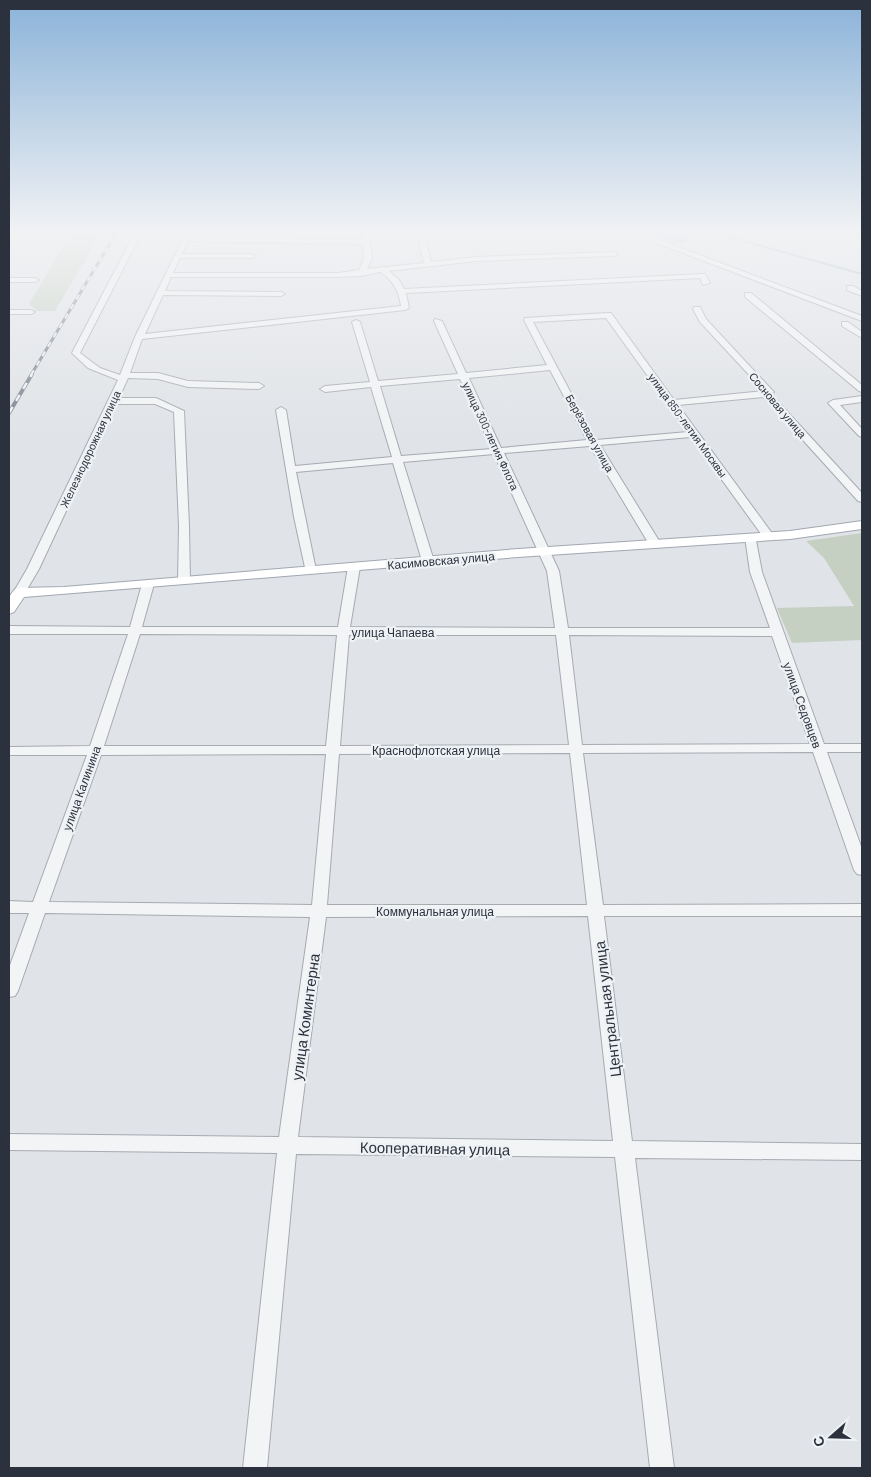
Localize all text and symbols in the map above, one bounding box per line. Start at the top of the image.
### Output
street label: Сосновая улица [747,369,810,441]
street label: улица 850-летия Москвы [646,370,730,480]
street label: улица 300-летия Флота [460,380,522,493]
street label: Железнодорожная улица [57,388,123,510]
street label: Берёзовая улица [563,392,617,475]
street label: Касимовская улица [387,548,496,573]
street label: улица Чапаева [352,625,435,640]
street label: улица Седовцев [780,660,825,750]
street label: улица Калинина [59,743,104,833]
street label: Краснофлотская улица [372,743,500,758]
street label: Коммунальная улица [376,904,494,919]
street label: Центральная улица [590,939,624,1078]
street label: улица Коминтерна [287,952,323,1082]
street label: Кооперативная улица [360,1138,511,1158]
north arrow [806,1412,856,1462]
text: С [809,1434,828,1449]

